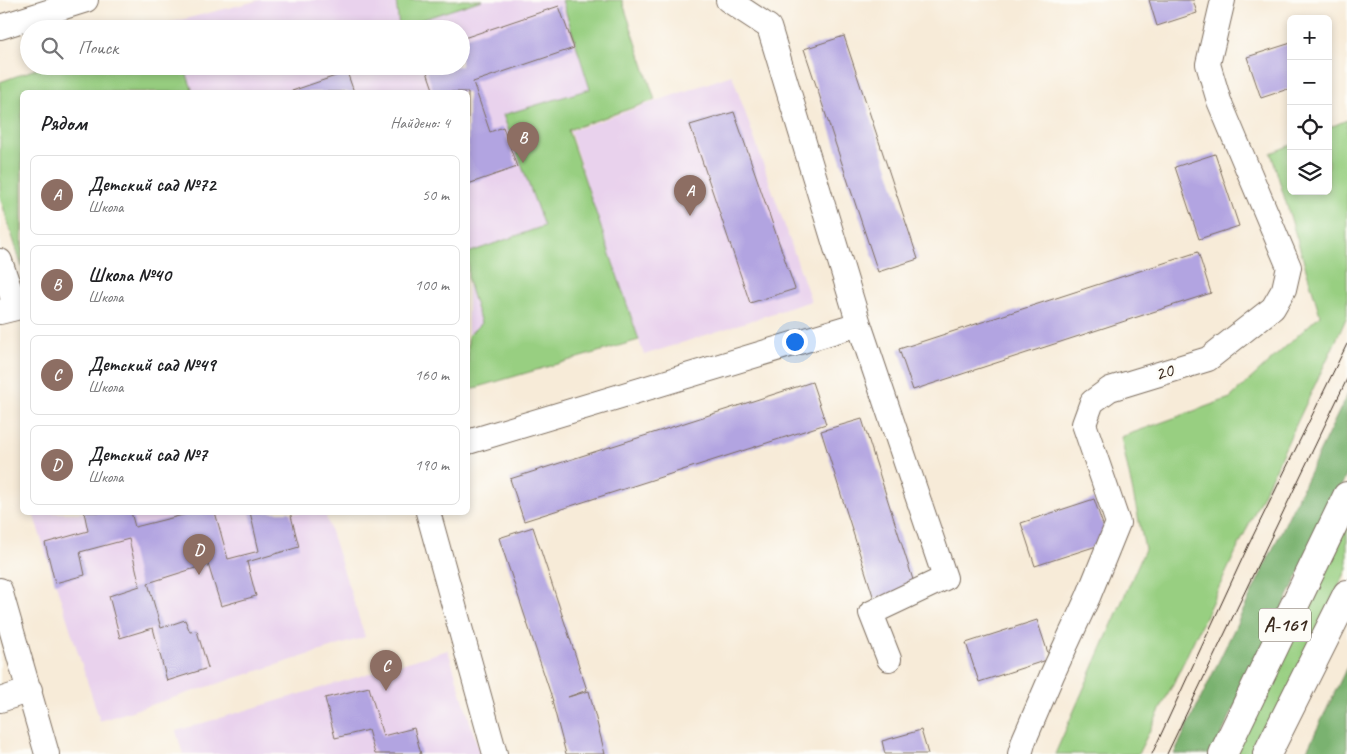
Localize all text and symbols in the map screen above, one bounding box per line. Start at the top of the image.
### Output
map controls [1287,15,1332,195]
button: + [1287,15,1332,60]
search box [20,20,470,75]
icon: search [38,34,66,62]
text: Поиск [78,36,118,60]
button: − [1287,60,1332,105]
button: locate [1287,105,1332,150]
text: Рядом [40,110,87,136]
text: Найдено: 4 [390,113,450,133]
pin: B [507,122,539,163]
button: layers [1287,150,1332,195]
text: Детский сад №72 [88,173,215,197]
pin: A [674,175,706,216]
text: A [53,185,61,205]
text: 50 m [422,185,449,205]
text: Школа [88,197,123,217]
text: Школа №40 [88,263,171,287]
text: B [53,275,61,295]
text: 100 m [415,275,449,295]
text: Школа [88,287,123,307]
your location [782,329,808,355]
text: Детский сад №49 [88,353,215,377]
street label: 20 [1152,357,1178,387]
text: C [53,365,61,385]
text: 160 m [415,365,449,385]
text: Школа [88,377,123,397]
text: Детский сад №7 [88,443,207,467]
text: D [52,455,62,475]
text: 190 m [415,455,449,475]
text: Школа [88,467,123,487]
pin: D [183,534,215,575]
road number: А-161 [1259,608,1311,642]
pin: C [370,650,402,691]

